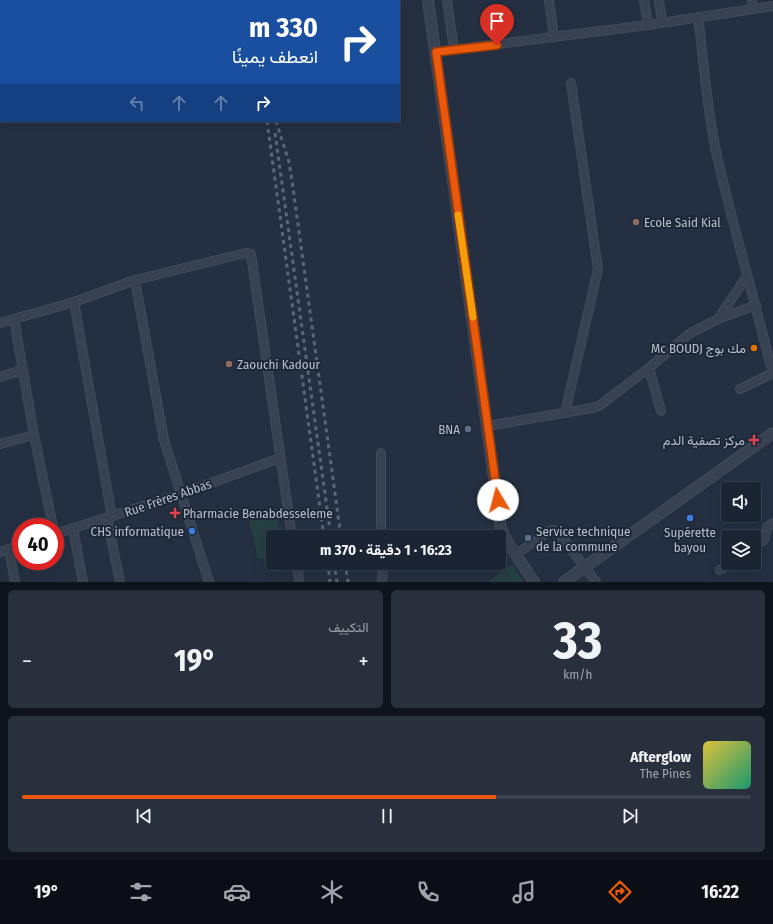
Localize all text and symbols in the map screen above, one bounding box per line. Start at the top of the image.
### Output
pin [480,4,514,45]
icon: arrive [486,10,508,32]
text: 330 m [249,11,318,44]
icon: right [332,16,384,68]
text: انعطف يمينًا [232,46,318,68]
icon: left [126,92,148,114]
icon: ahead [168,92,190,114]
icon: ahead [210,92,232,114]
icon: right [252,92,274,114]
place label: Ecole Said Kial [644,215,721,230]
marker: Ecole Said Kial [631,217,641,227]
place label: Mc BOUDJ مك بوج [651,341,746,358]
marker: Mc BOUDJ مك بوج [749,343,759,353]
place label: Zaouchi Kadour [237,357,320,372]
marker: Zaouchi Kadour [224,359,234,369]
place label: BNA [438,422,460,437]
marker: BNA [463,424,473,434]
place label: مركز تصفية الدم [663,433,745,449]
marker: مركز تصفية الدم [748,434,760,446]
street label: Rue Frères Abbas [123,476,214,520]
position arrow [477,479,519,521]
map controls [721,482,761,570]
button: sound [721,482,761,522]
place label: Pharmacie Benabdesseleme [183,506,333,521]
marker: Pharmacie Benabdesseleme [170,508,180,518]
marker: Supérette bayou [685,513,695,523]
speed limit sign: 40 [12,518,64,570]
place label: CHS informatique [91,524,184,539]
place label: Service technique de la commune [536,524,630,554]
place label: Supérette bayou [664,525,716,555]
marker: CHS informatique [187,526,197,536]
button: layers [721,530,761,570]
marker: Service technique de la commune [523,533,533,543]
text: 16:23 · 1 دقيقة · 370 m [320,541,452,559]
text: 33 [553,609,602,672]
text: التكييف [328,620,369,635]
text: 19° [174,643,216,679]
text: − [22,648,32,675]
text: + [358,648,369,675]
text: km/h [563,667,592,682]
text: Afterglow [630,748,691,766]
text: The Pines [640,766,691,781]
icon: previous [133,805,155,827]
icon: pause [376,805,398,827]
icon: next [619,805,641,827]
icon: filters [127,878,155,906]
icon: car [223,878,251,906]
icon: climate [318,878,346,906]
icon: phone [414,878,442,906]
icon: music [510,878,538,906]
icon: directions [606,878,634,906]
text: 19° [34,881,59,903]
text: 16:22 [701,881,739,903]

